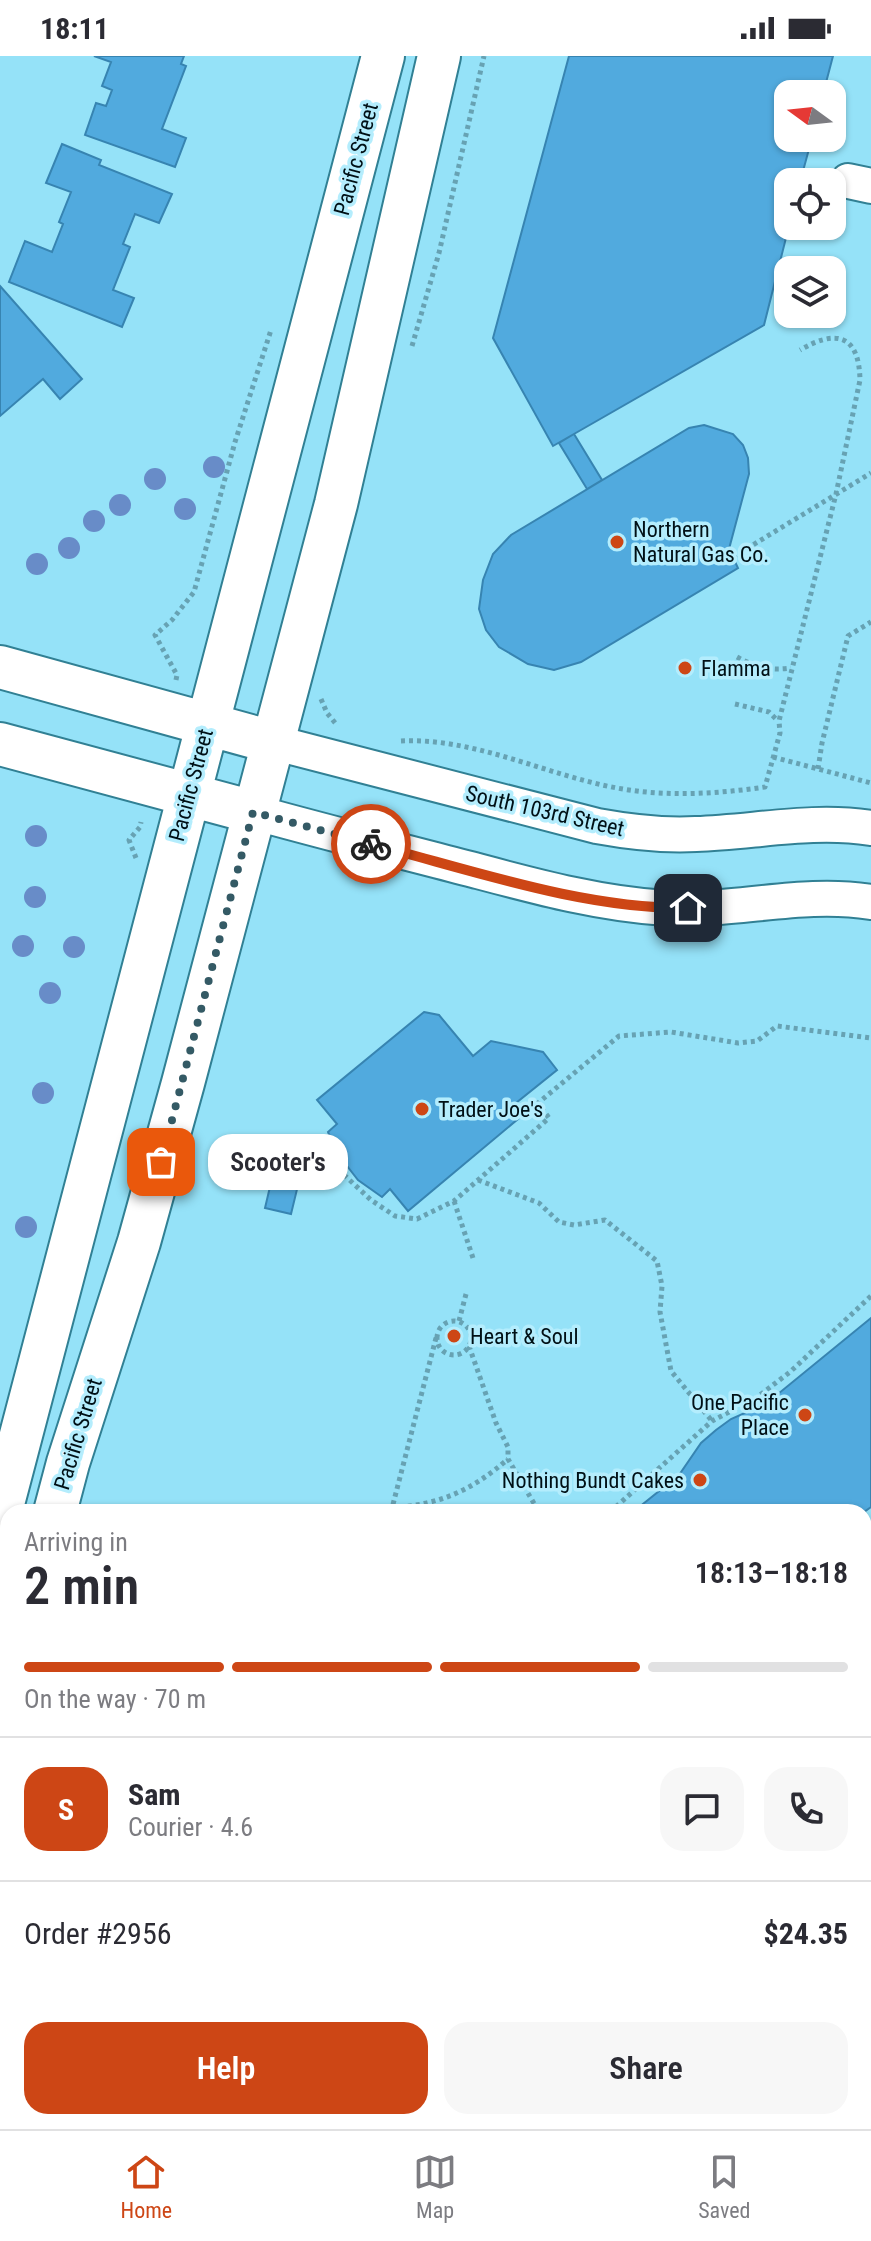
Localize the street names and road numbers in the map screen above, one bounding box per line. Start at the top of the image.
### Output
street label: Pacific Street [329,100,383,218]
street label: Pacific Street [164,726,218,844]
street label: South 103rd Street [463,781,627,841]
street label: Pacific Street [49,1375,107,1493]

